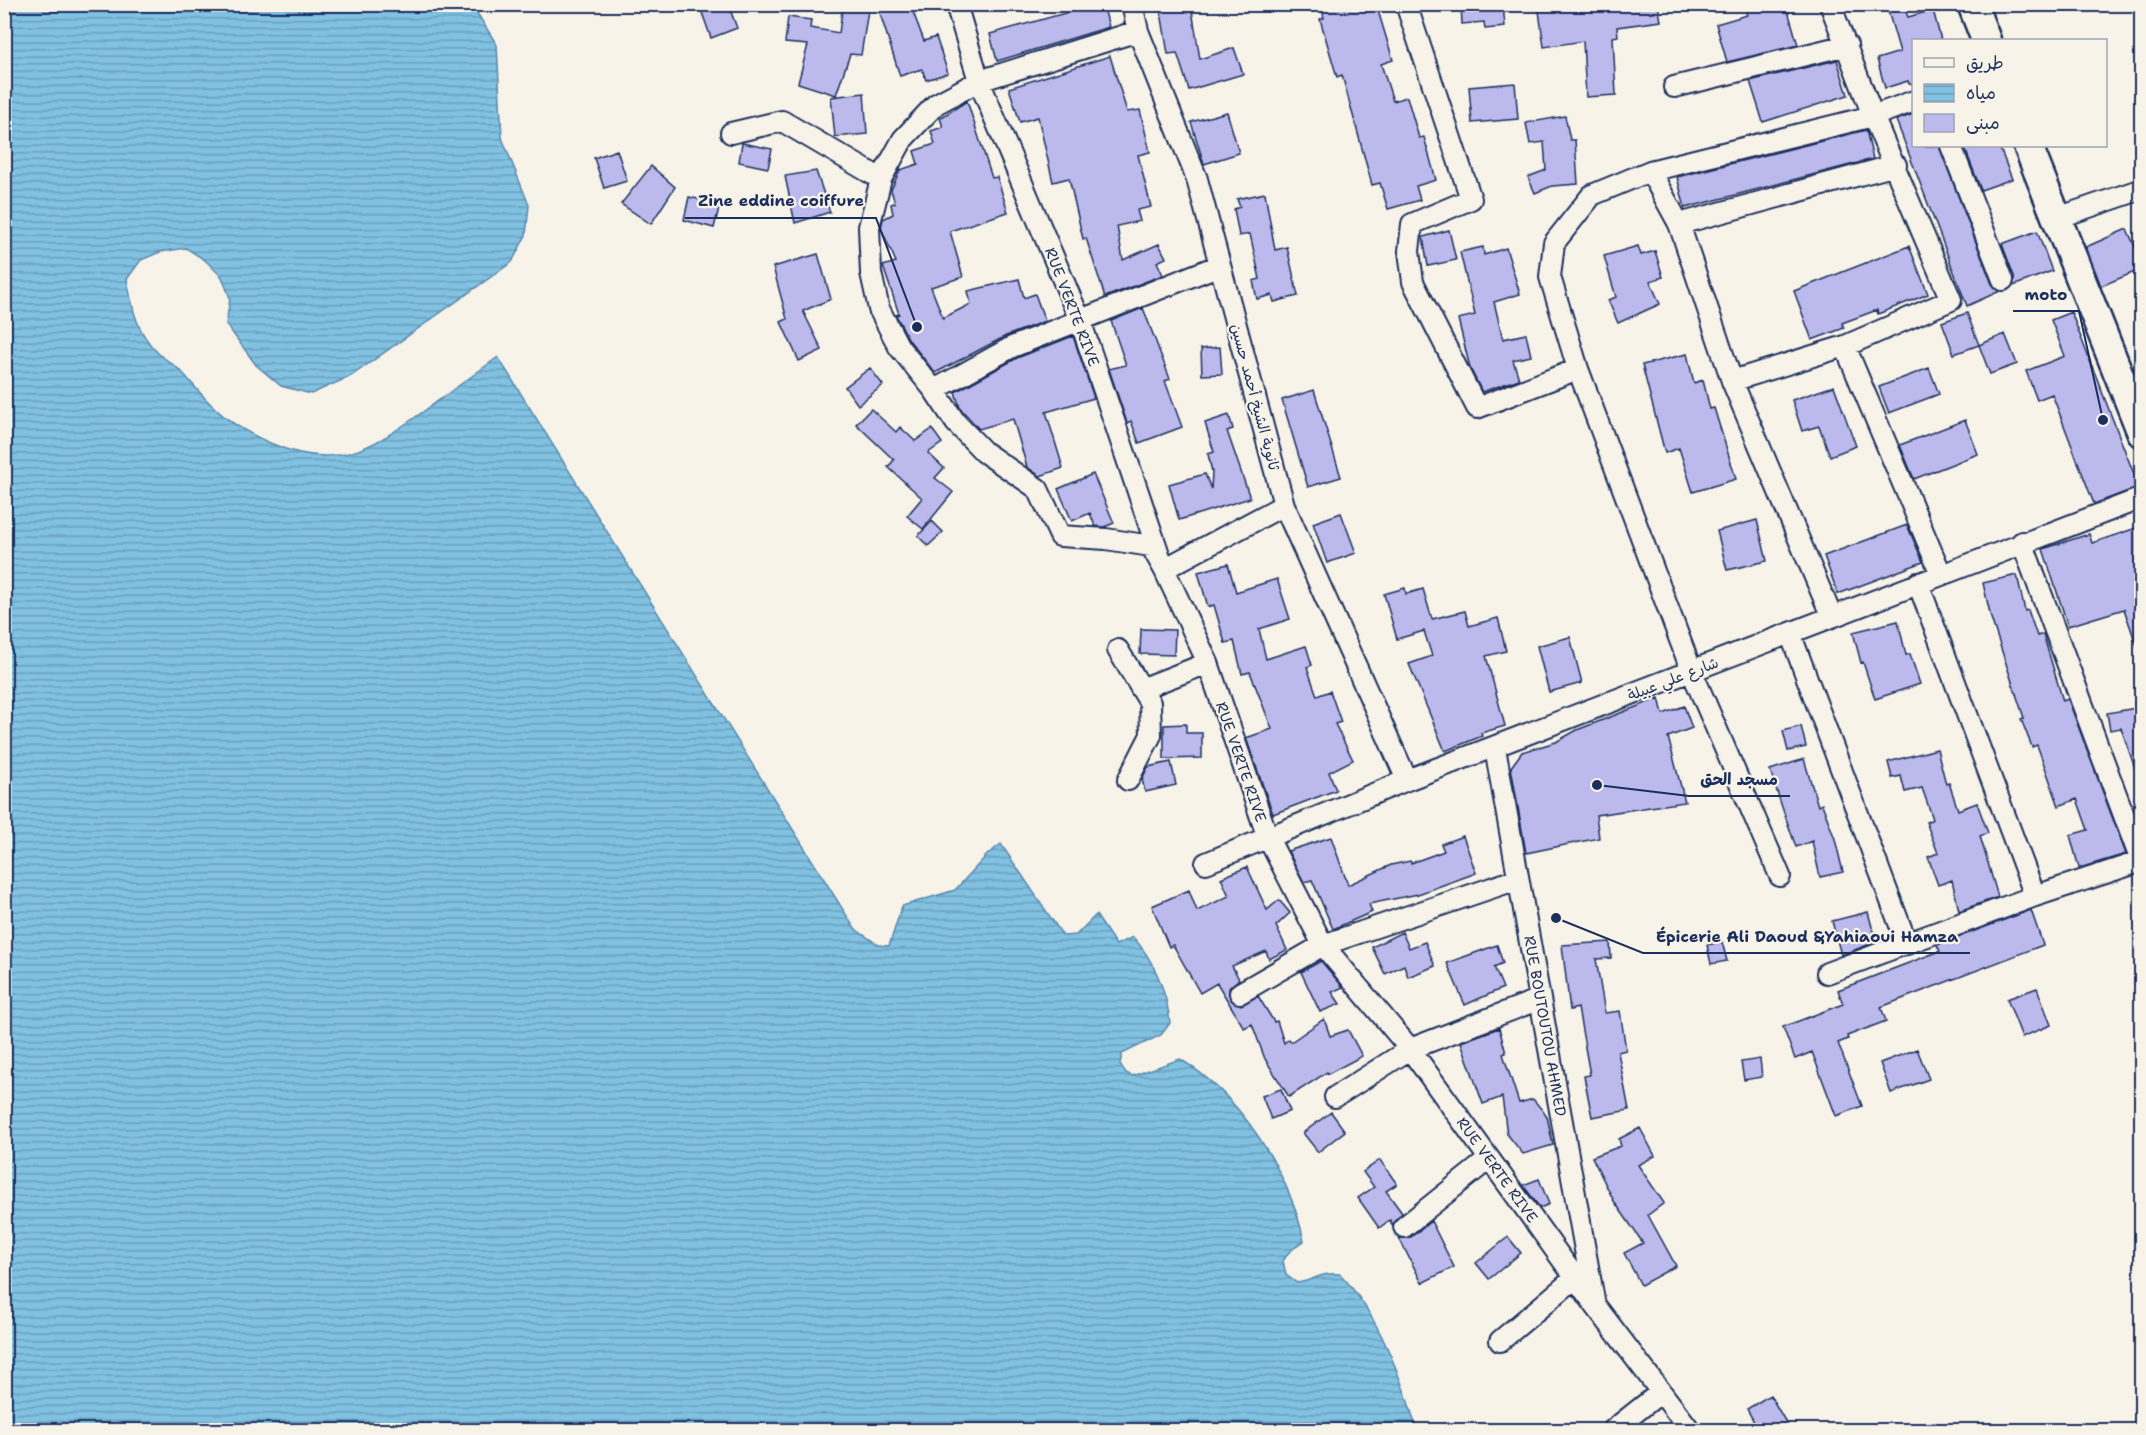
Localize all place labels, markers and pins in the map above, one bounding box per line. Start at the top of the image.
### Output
callout: Zine eddine coiffure [685,184,876,218]
callout: moto [2013,277,2079,311]
callout: مسجد الحق [1689,762,1790,796]
callout: Épicerie Ali Daoud &Yahiaoui Hamza [1643,919,1970,953]

